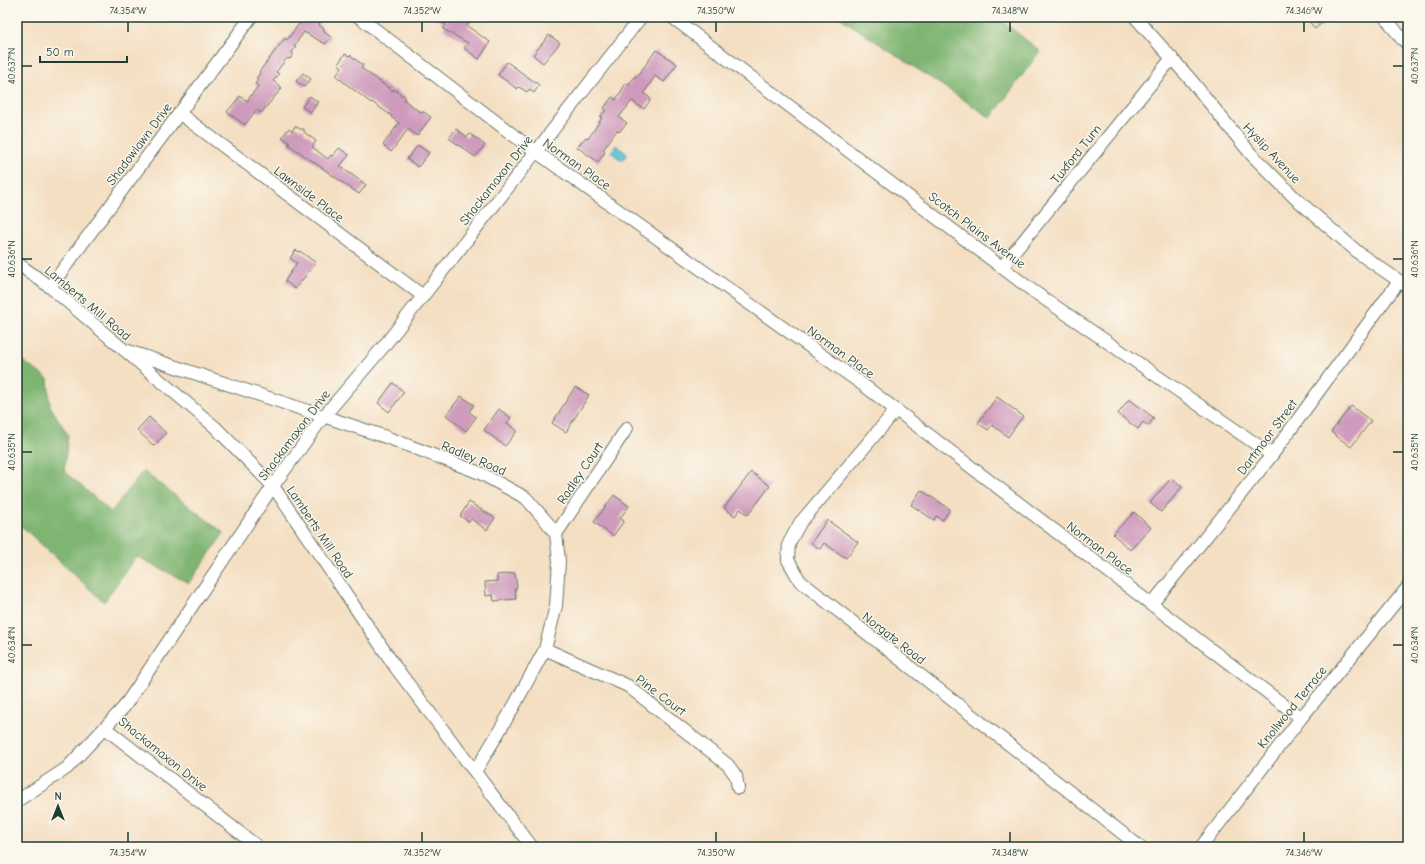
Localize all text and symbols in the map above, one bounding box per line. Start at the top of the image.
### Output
text: 74.354°W [110,5,147,17]
text: 74.352°W [403,5,441,17]
text: 74.350°W [697,5,735,17]
text: 74.348°W [992,5,1029,17]
text: 74.346°W [1286,5,1323,17]
scale bar [40,38,127,64]
text: 50 m [46,45,74,59]
text: 40.637°N [6,48,18,84]
text: 40.637°N [1409,48,1421,84]
street label: Shadowlawn Drive [103,100,175,188]
street label: Hyslip Avenue [1240,120,1304,187]
street label: Tuxford Turn [1048,121,1104,187]
street label: Shackamaxon Drive [456,132,536,228]
street label: Norman Place [540,135,614,193]
street label: Lawnside Place [271,163,347,225]
street label: Scotch Plains Avenue [926,189,1029,272]
text: 40.636°N [6,240,18,278]
text: 40.636°N [1409,240,1421,278]
street label: Lamberts Mill Road [42,263,134,343]
street label: Norman Place [805,323,878,382]
street label: Shackamaxon Drive [255,386,333,483]
street label: Dartmoor Street [1234,395,1301,478]
text: 40.635°N [6,433,18,471]
text: 40.635°N [1409,433,1421,471]
street label: Radley Road [439,438,509,478]
street label: Radley Court [554,438,607,507]
street label: Lamberts Mill Road [284,483,356,581]
street label: Norman Place [1064,518,1137,578]
street label: Norgate Road [859,609,929,667]
text: 40.634°N [6,627,18,663]
text: 40.634°N [1409,627,1421,663]
street label: Knollwood Terrace [1254,663,1330,751]
street label: Pine Court [633,671,690,719]
street label: Shackamaxon Drive [116,714,211,795]
north arrow [38,786,78,826]
text: N [54,790,62,803]
text: 74.354°W [110,847,147,859]
text: 74.352°W [403,847,441,859]
text: 74.350°W [697,847,735,859]
text: 74.348°W [992,847,1029,859]
text: 74.346°W [1286,847,1323,859]

